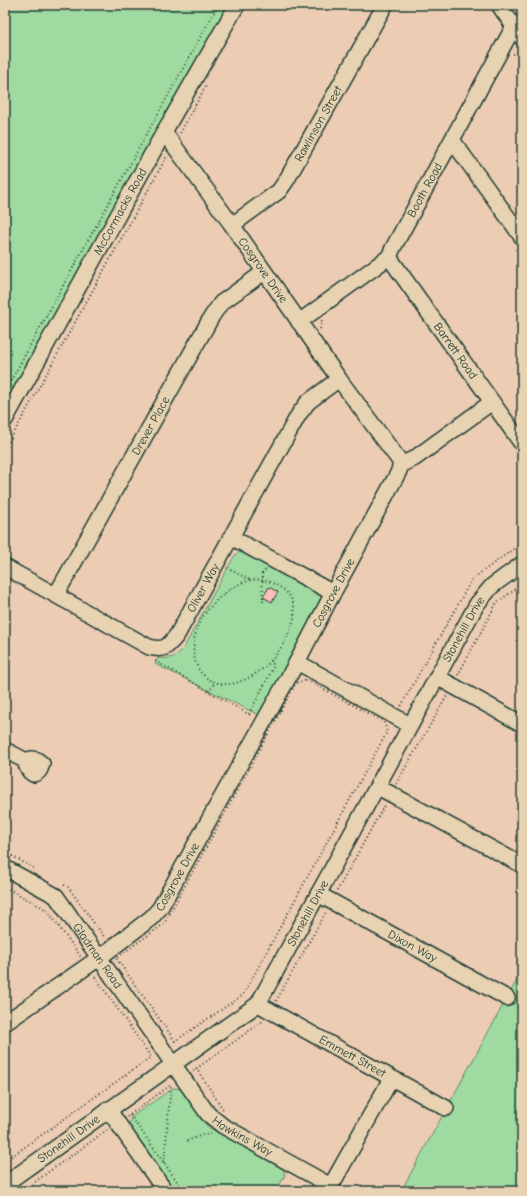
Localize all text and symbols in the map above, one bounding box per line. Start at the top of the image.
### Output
street label: Rawlinson Street [291,83,345,164]
street label: Booth Road [404,160,445,220]
street label: McCormacks Road [90,166,150,258]
street label: Cosgrove Drive [235,235,291,305]
street label: Barrett Road [431,320,480,382]
street label: Drever Place [129,394,173,457]
street label: Cosgrove Drive [309,556,357,630]
street label: Oliver Way [184,560,222,615]
street label: Stonehill Drive [440,593,488,664]
street label: Cosgrove Drive [153,840,202,914]
street label: Stonehill Drive [284,878,331,949]
street label: Gladman Road [70,920,125,991]
street label: Dixon Way [386,927,440,965]
street label: Emmett Street [317,1032,389,1081]
street label: Stonehill Drive [35,1112,102,1166]
street label: Hawkins Way [209,1113,276,1159]

